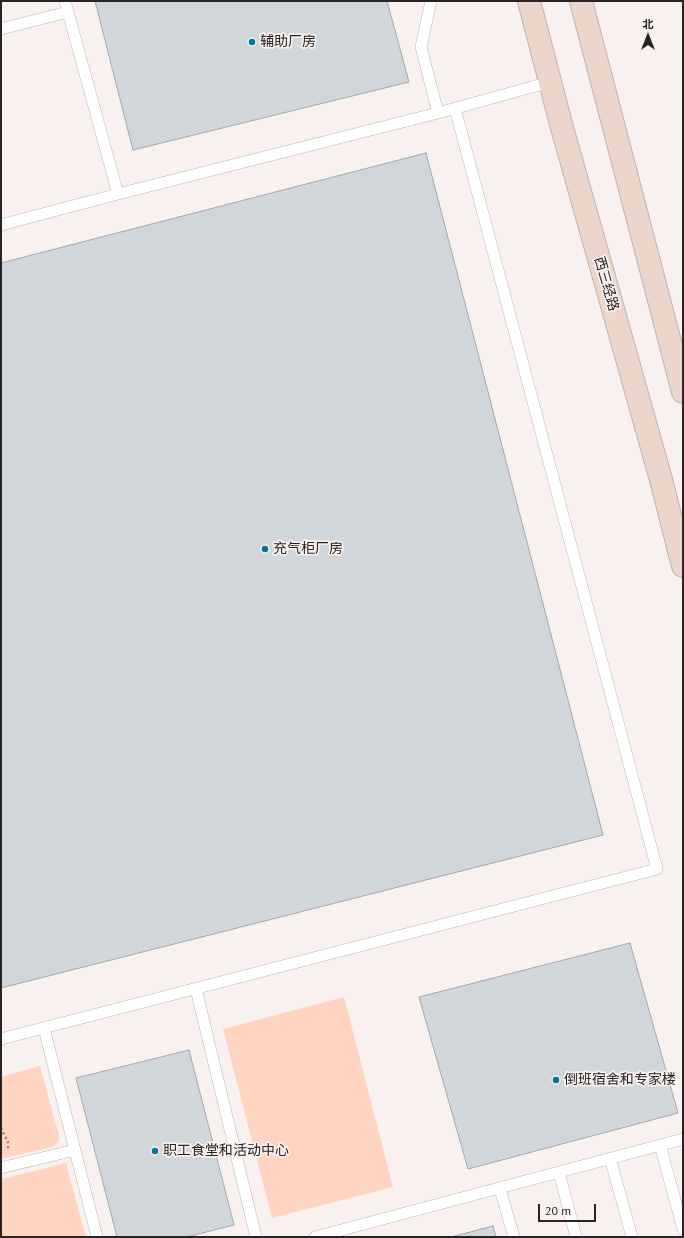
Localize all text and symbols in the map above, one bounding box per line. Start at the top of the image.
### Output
north arrow [628,16,668,56]
text: 北 [643,17,654,31]
place label: 辅助厂房 [260,34,316,50]
marker: 辅助厂房 [247,37,257,47]
street label: 西三经路 [590,255,622,313]
place label: 充气柜厂房 [273,541,343,557]
marker: 充气柜厂房 [260,544,270,554]
place label: 倒班宿舍和专家楼 [564,1072,676,1088]
marker: 倒班宿舍和专家楼 [551,1075,561,1085]
place label: 职工食堂和活动中心 [163,1143,289,1159]
marker: 职工食堂和活动中心 [150,1146,160,1156]
scale bar [540,1196,598,1222]
text: 20 m [545,1203,571,1218]

